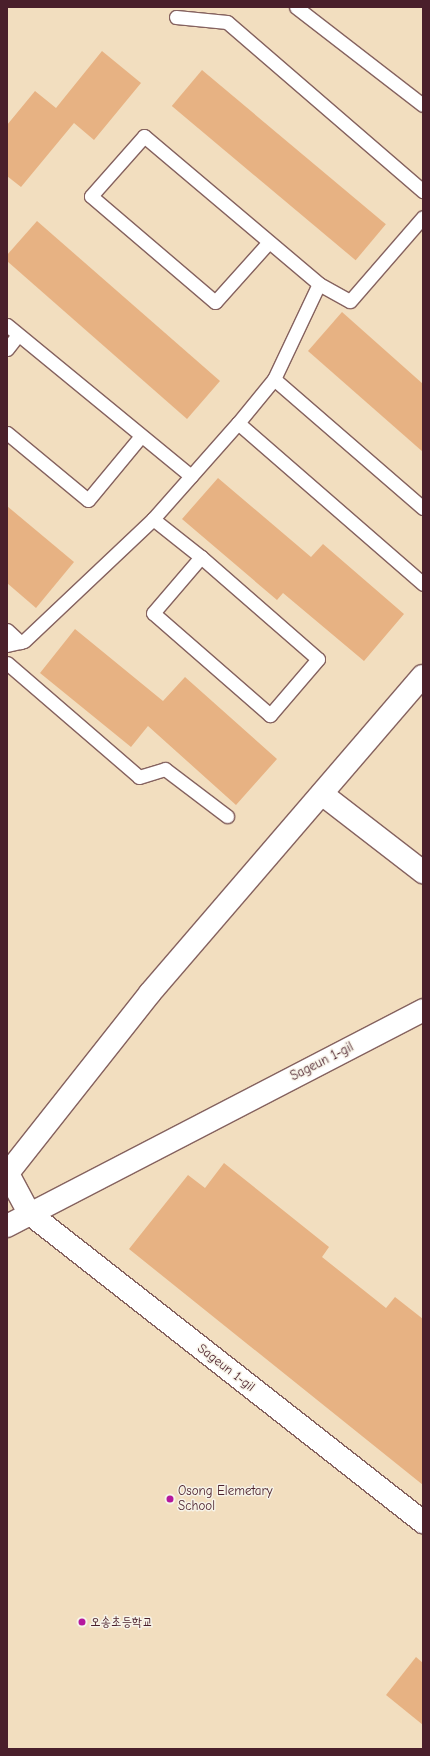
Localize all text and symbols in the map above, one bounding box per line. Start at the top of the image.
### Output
street label: Sageun 1-gil [288,1039,356,1085]
street label: Sageun 1-gil [194,1341,258,1395]
place label: Osong Elemetary School [178,1484,273,1515]
marker: Osong Elemetary School [165,1494,175,1504]
place label: 오송초등학교 [90,1614,153,1630]
marker: 오송초등학교 [77,1617,87,1627]

